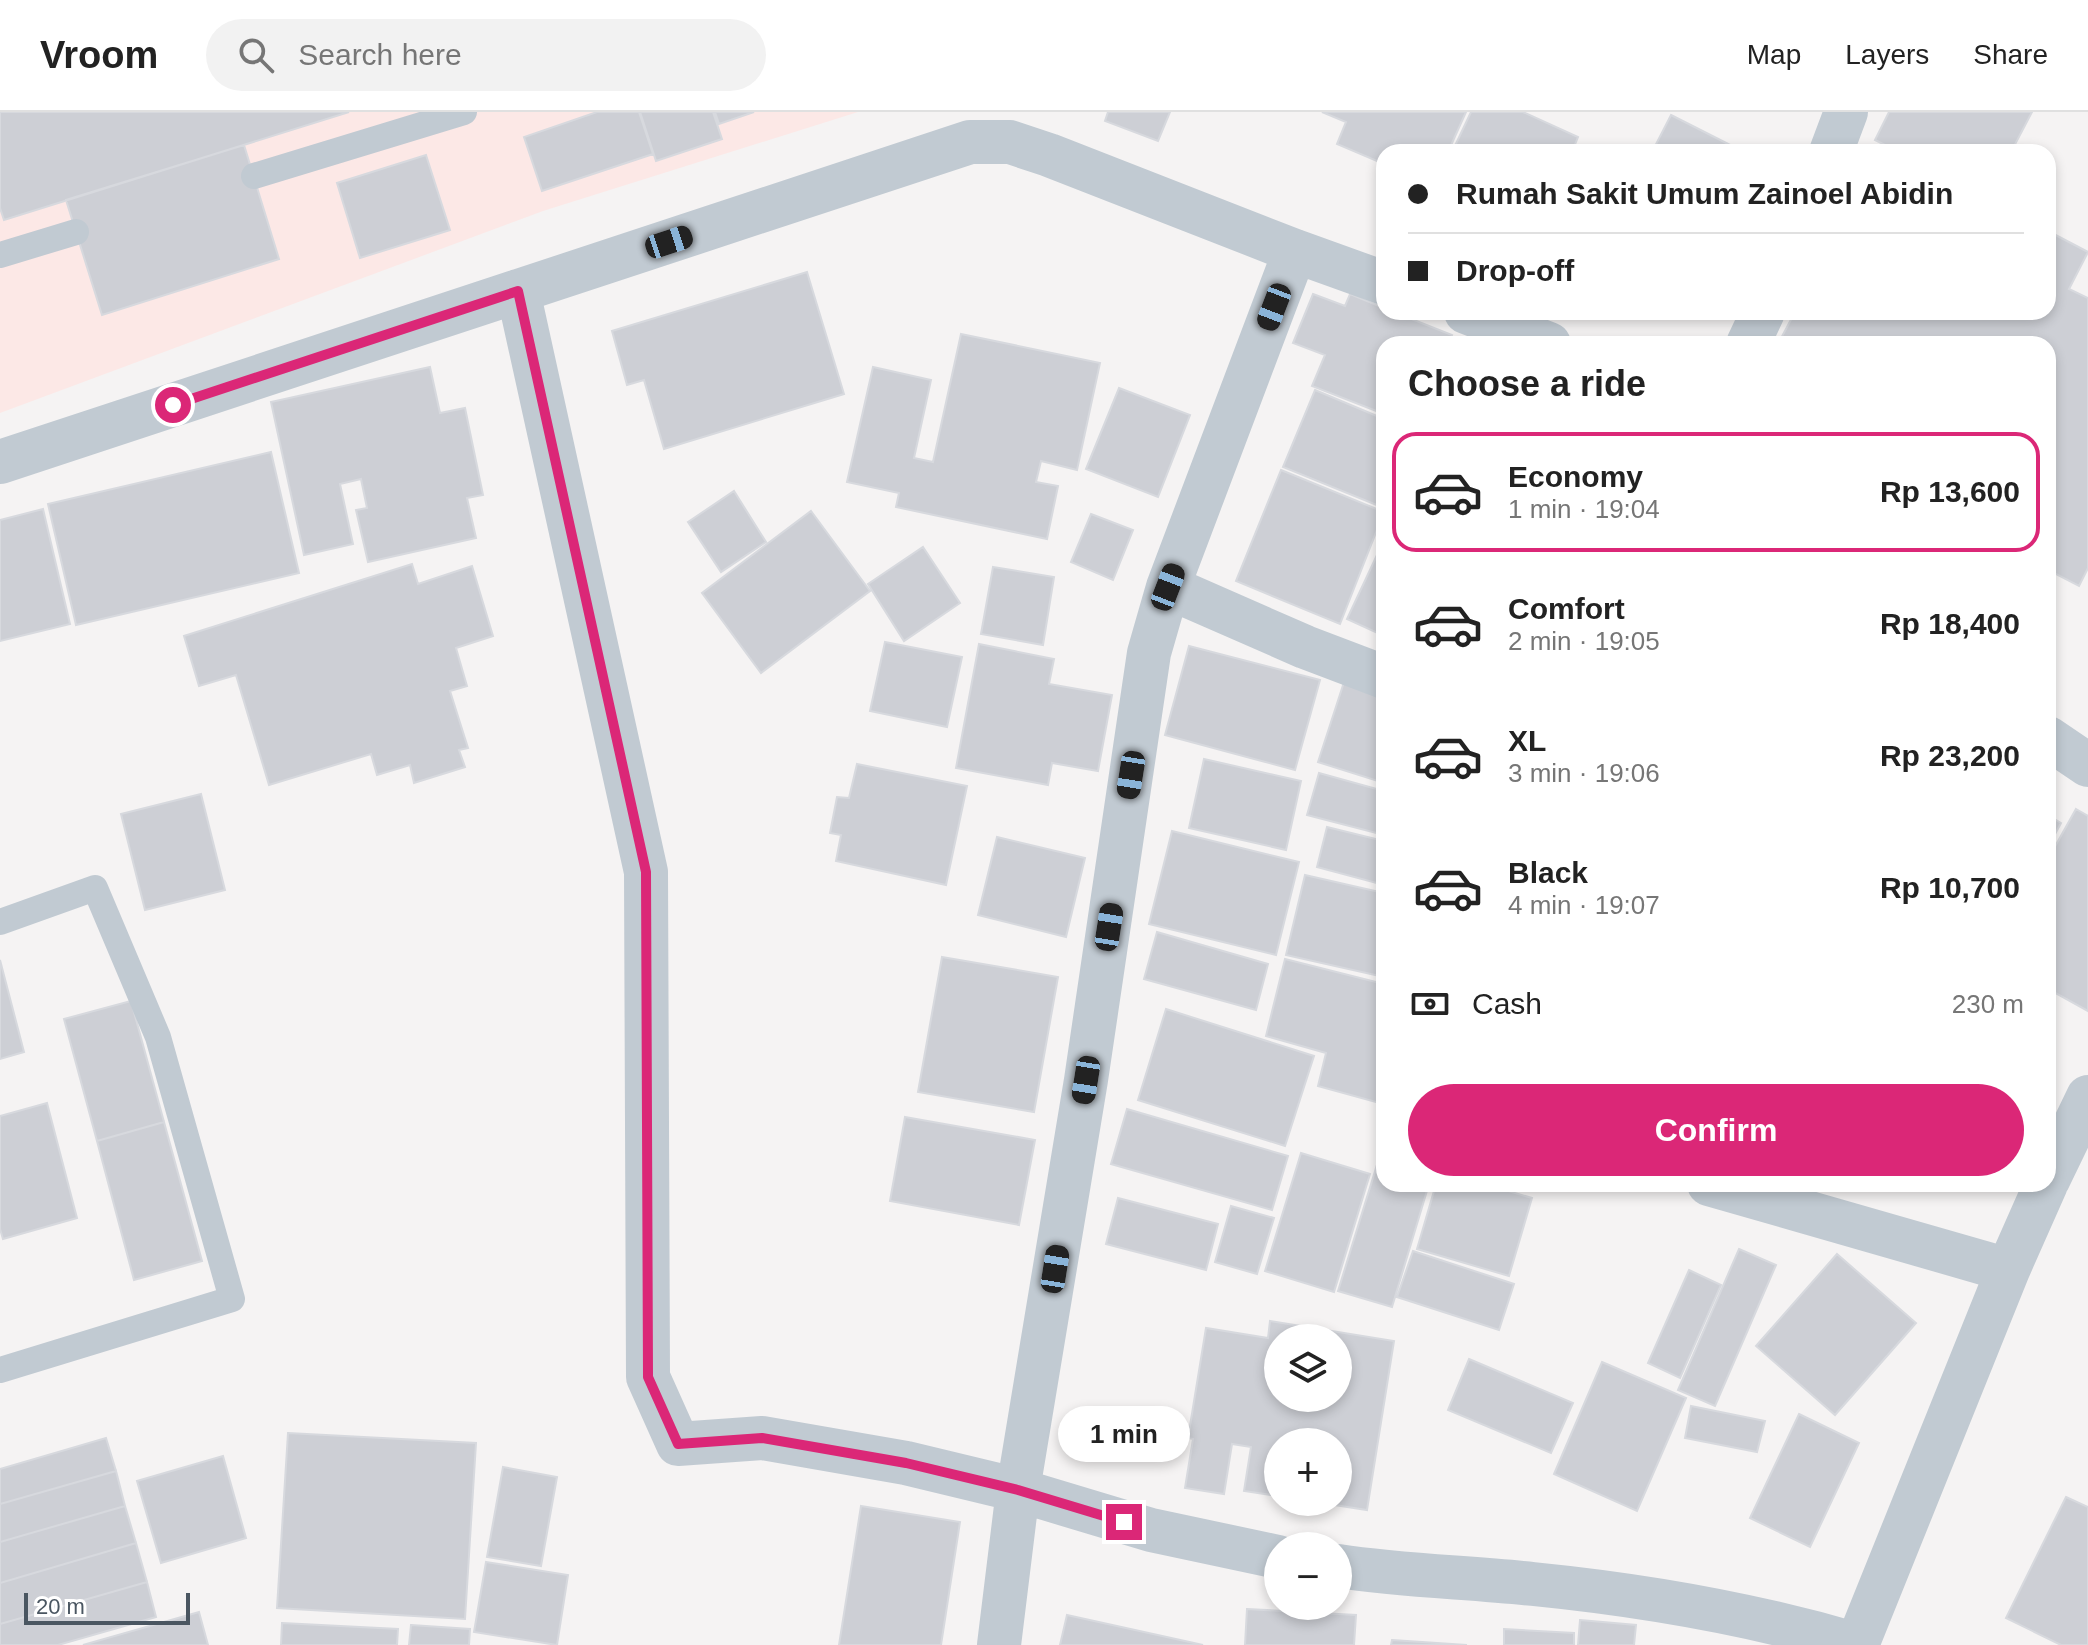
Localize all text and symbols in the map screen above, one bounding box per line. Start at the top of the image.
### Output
search box [206,19,766,91]
icon: search [234,33,278,77]
text: Vroom [40,34,158,76]
text: Search here [298,38,462,71]
text: Map [1747,39,1801,70]
text: Layers [1845,39,1929,70]
text: Share [1973,39,2048,70]
text: Rumah Sakit Umum Zainoel Abidin [1456,177,1953,210]
car [642,223,696,261]
text: Drop-off [1456,254,1574,287]
car [1254,280,1294,334]
text: Choose a ride [1408,363,1646,404]
route start [155,387,191,423]
icon: car [1412,456,1484,528]
text: Economy [1508,460,1643,493]
text: Rp 13,600 [1880,475,2020,508]
text: 1 min · 19:04 [1508,494,1660,524]
car [1148,560,1188,614]
icon: car [1412,588,1484,660]
text: Comfort [1508,592,1625,625]
text: Rp 18,400 [1880,607,2020,640]
text: 2 min · 19:05 [1508,626,1660,656]
icon: car [1412,720,1484,792]
text: XL [1508,724,1546,757]
text: Rp 23,200 [1880,739,2020,772]
car [1115,749,1147,801]
text: 3 min · 19:06 [1508,758,1660,788]
icon: car [1412,852,1484,924]
text: Black [1508,856,1588,889]
text: Rp 10,700 [1880,871,2020,904]
text: 4 min · 19:07 [1508,890,1660,920]
car [1093,901,1125,953]
icon: cash [1408,982,1452,1026]
text: Cash [1472,987,1542,1020]
text: 230 m [1952,989,2024,1019]
car [1070,1054,1102,1106]
button: Confirm [1408,1084,2024,1176]
car [1039,1243,1071,1295]
map controls [1264,1324,1352,1620]
button: layers [1264,1324,1352,1412]
callout: 1 min [1058,1406,1190,1462]
text: 1 min [1090,1419,1158,1449]
button: + [1264,1428,1352,1516]
route end [1106,1504,1142,1540]
button: − [1264,1532,1352,1620]
scale bar [24,1589,190,1625]
text: 20 m [36,1594,85,1619]

